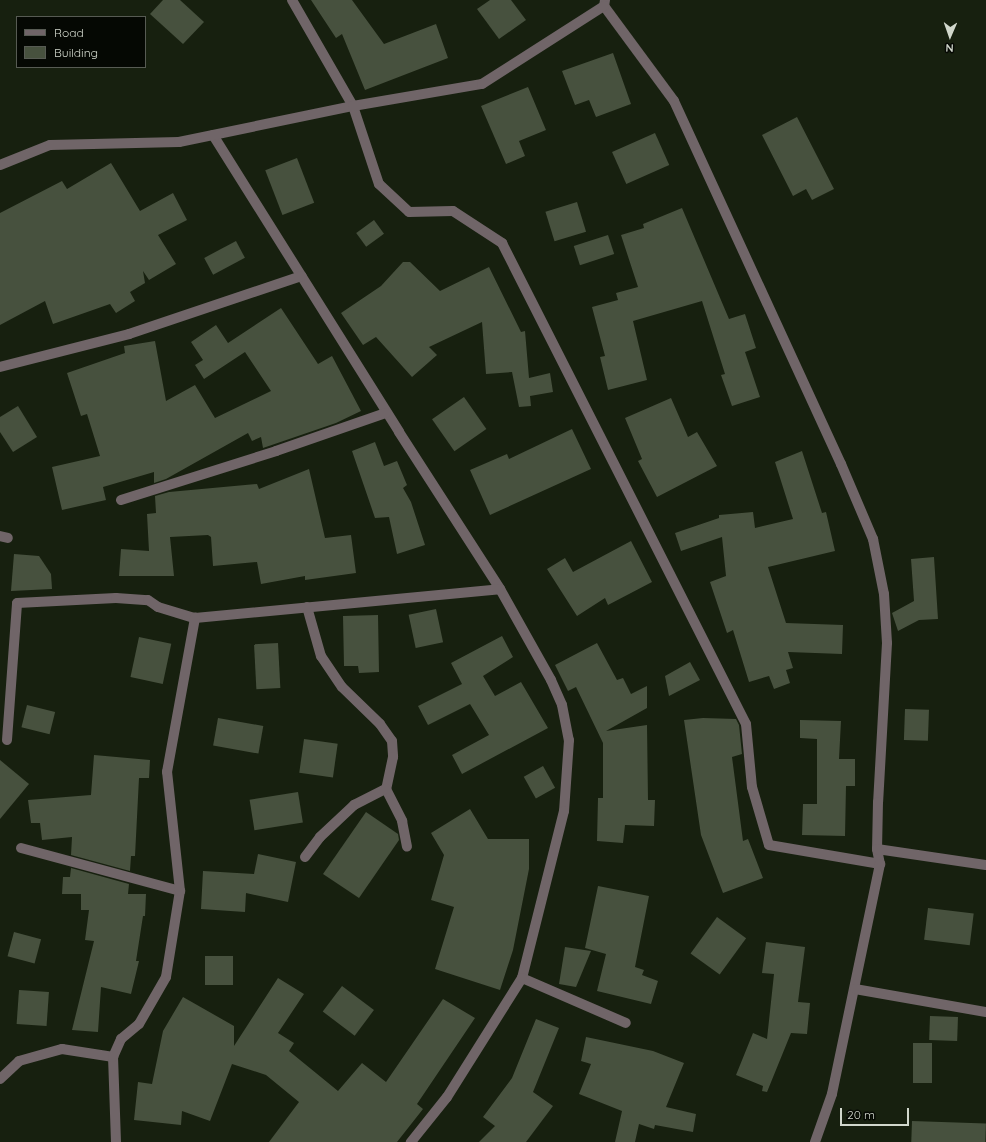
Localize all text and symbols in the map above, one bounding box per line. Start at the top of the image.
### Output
legend [16,16,146,68]
north arrow [930,16,970,56]
text: Road [54,25,84,40]
text: N [945,41,954,55]
text: Building [54,45,98,60]
scale bar [842,1100,911,1126]
text: 20 m [847,1107,875,1122]

